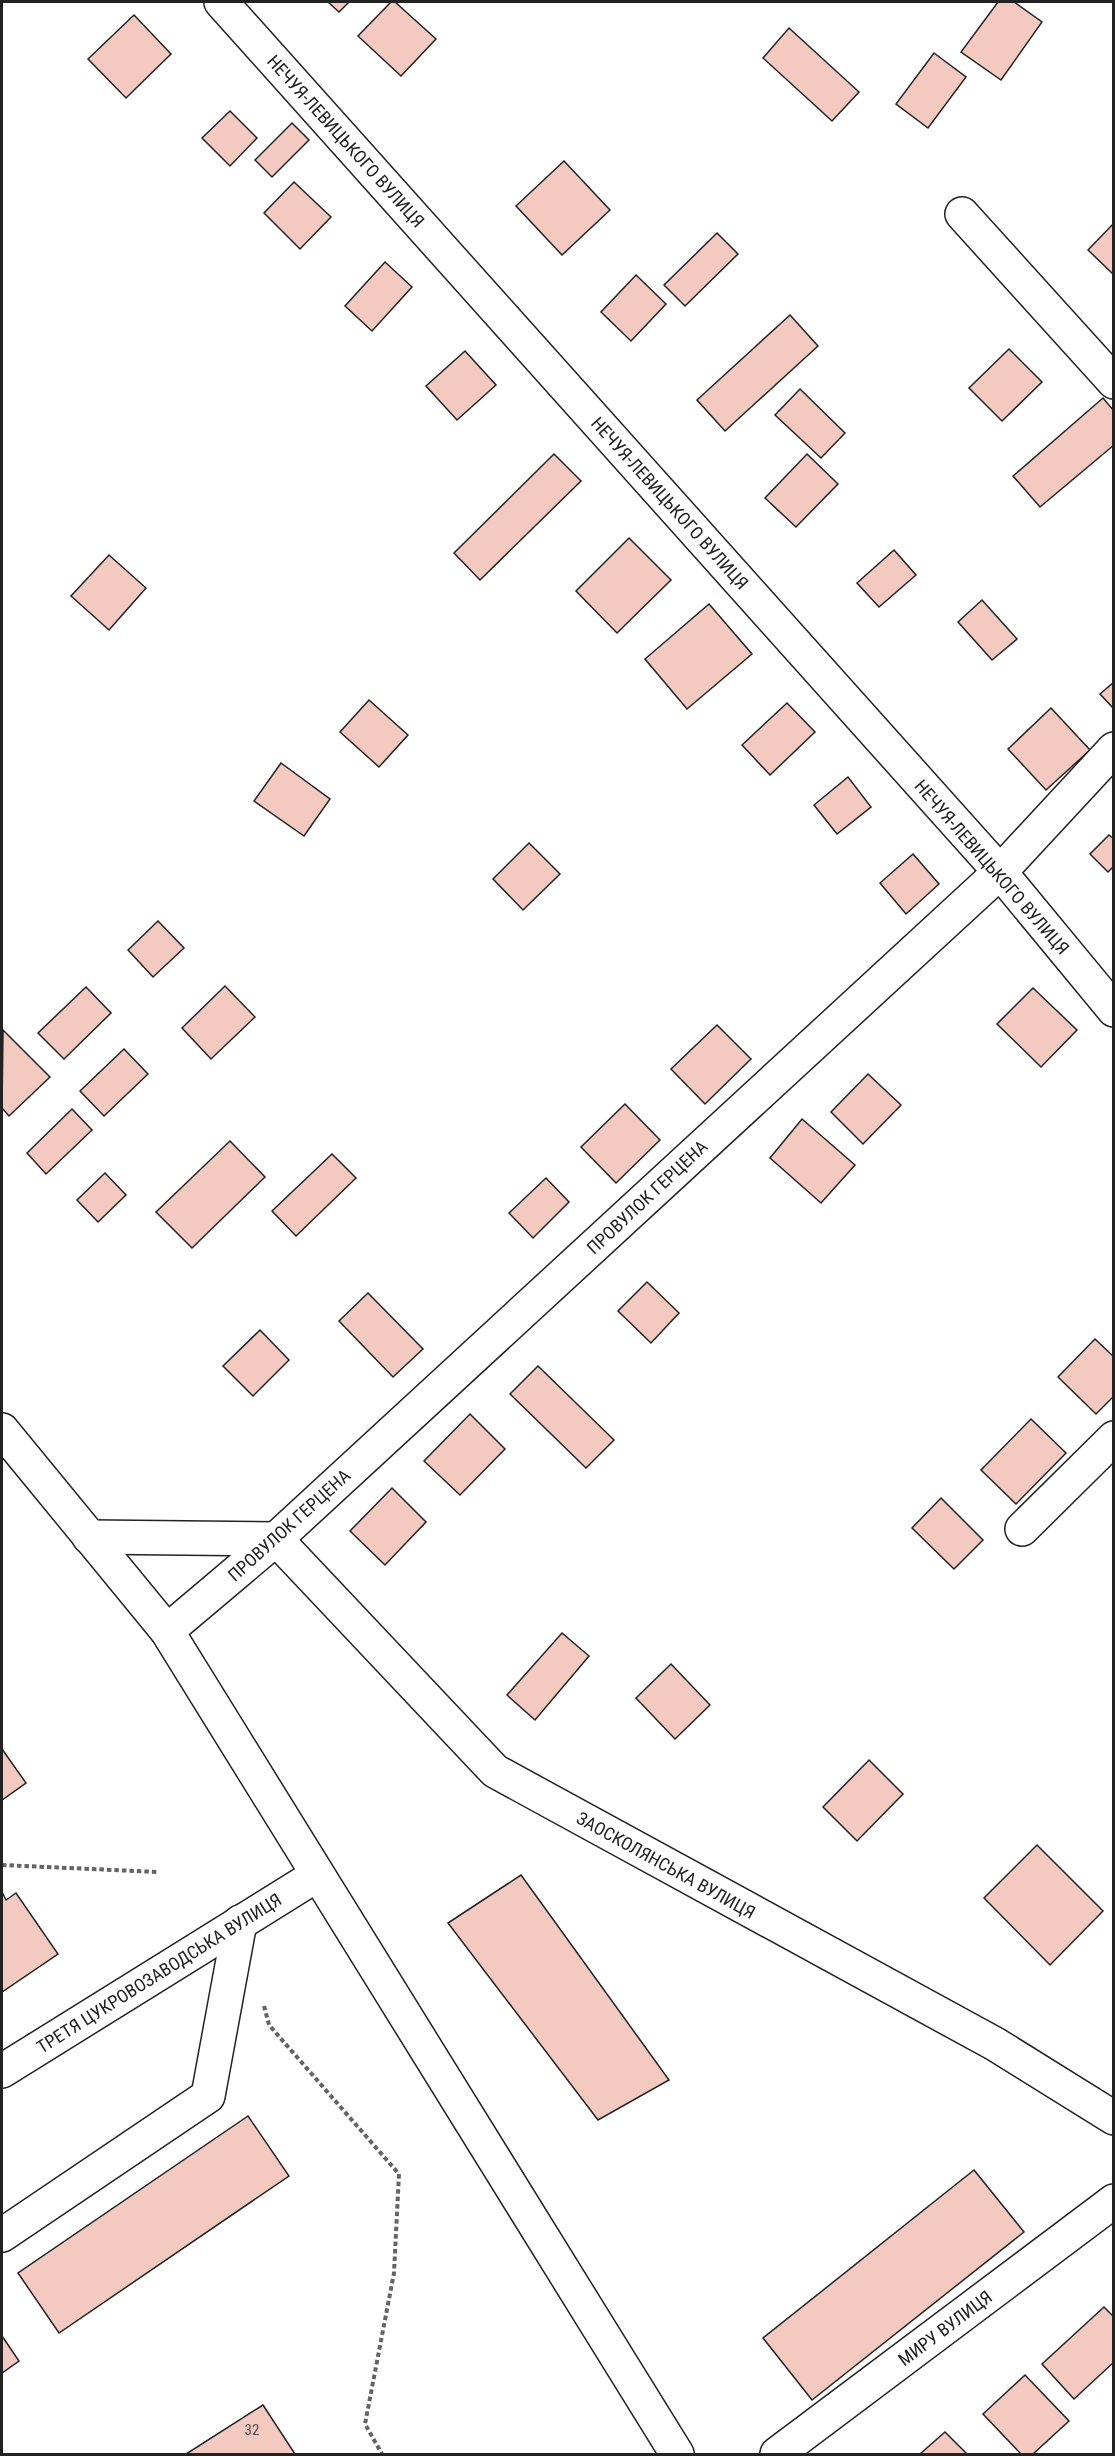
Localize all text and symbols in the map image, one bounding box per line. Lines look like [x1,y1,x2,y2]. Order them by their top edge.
street label: НЕЧУЯ-ЛЕВИЦЬКОГО ВУЛИЦЯ [263,51,429,231]
street label: НЕЧУЯ-ЛЕВИЦЬКОГО ВУЛИЦЯ [587,413,753,593]
street label: НЕЧУЯ-ЛЕВИЦЬКОГО ВУЛИЦЯ [910,775,1074,959]
street label: ПРОВУЛОК ГЕРЦЕНА [582,1135,712,1258]
street label: ПРОВУЛОК ГЕРЦЕНА [224,1464,355,1585]
street label: ЗАОСКОЛЯНСЬКА ВУЛИЦЯ [573,1807,759,1923]
street label: ТРЕТЯ ЦУКРОВОЗАВОДСЬКА ВУЛИЦЯ [33,1889,285,2057]
street label: МИРУ ВУЛИЦЯ [894,2286,996,2370]
house number: 32 [245,2421,259,2439]

